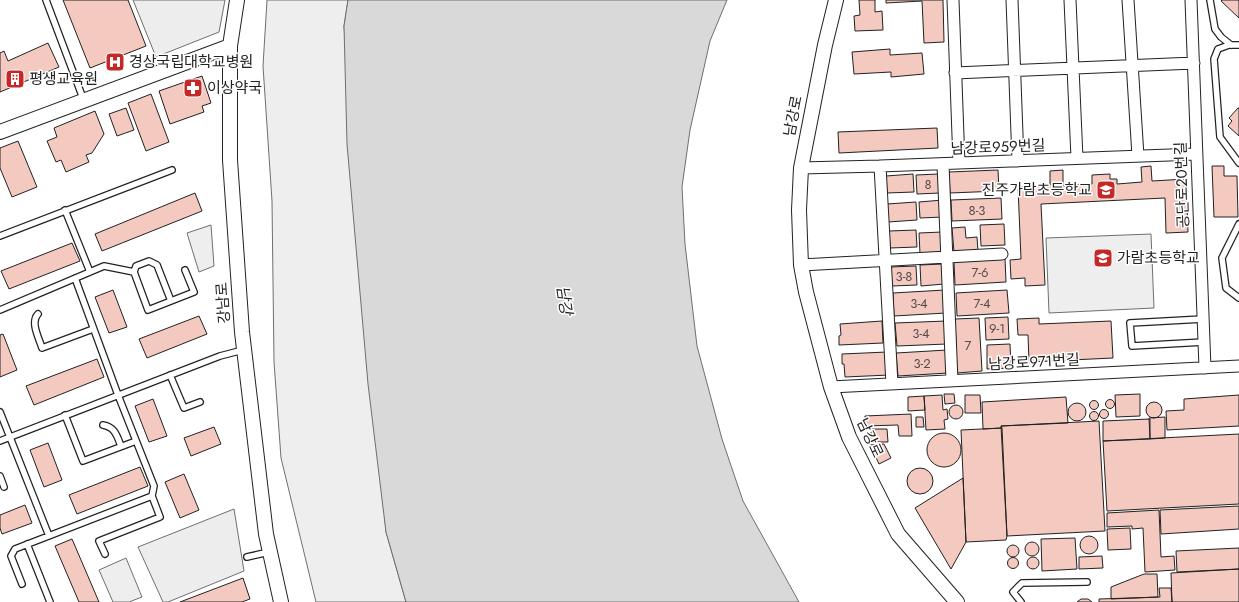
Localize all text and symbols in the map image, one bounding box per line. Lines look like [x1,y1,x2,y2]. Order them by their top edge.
hospital icon: 경상국립대학교병원 [104,51,126,73]
place label: 경상국립대학교병원 [129,51,253,73]
building icon: 평생교육원 [4,68,26,90]
place label: 평생교육원 [29,68,98,90]
pharmacy icon: 이상약국 [182,77,204,99]
place label: 이상약국 [207,77,262,99]
street label: 남강로 [778,94,808,138]
street label: 남강로959번길 [950,134,1046,160]
street label: 공단로20번길 [1169,141,1195,229]
house number: 8 [924,175,932,194]
place label: 진주가람초등학교 [982,179,1092,201]
school or university icon: 진주가람초등학교 [1095,179,1117,201]
house number: 8-3 [969,201,985,220]
school or university icon: 가람초등학교 [1092,247,1114,269]
place label: 가람초등학교 [1117,247,1200,269]
house number: 7-6 [971,263,989,282]
house number: 3-8 [896,267,912,286]
street label: 강남로 [211,282,235,324]
water label: 남강 [551,284,578,318]
house number: 3-4 [910,294,928,313]
house number: 7-4 [973,294,991,313]
house number: 9-1 [989,319,1005,338]
house number: 3-4 [912,324,930,343]
house number: 7 [965,336,972,355]
street label: 남강로971번길 [988,349,1080,375]
house number: 3-2 [913,354,931,373]
street label: 남강로 [851,415,889,461]

